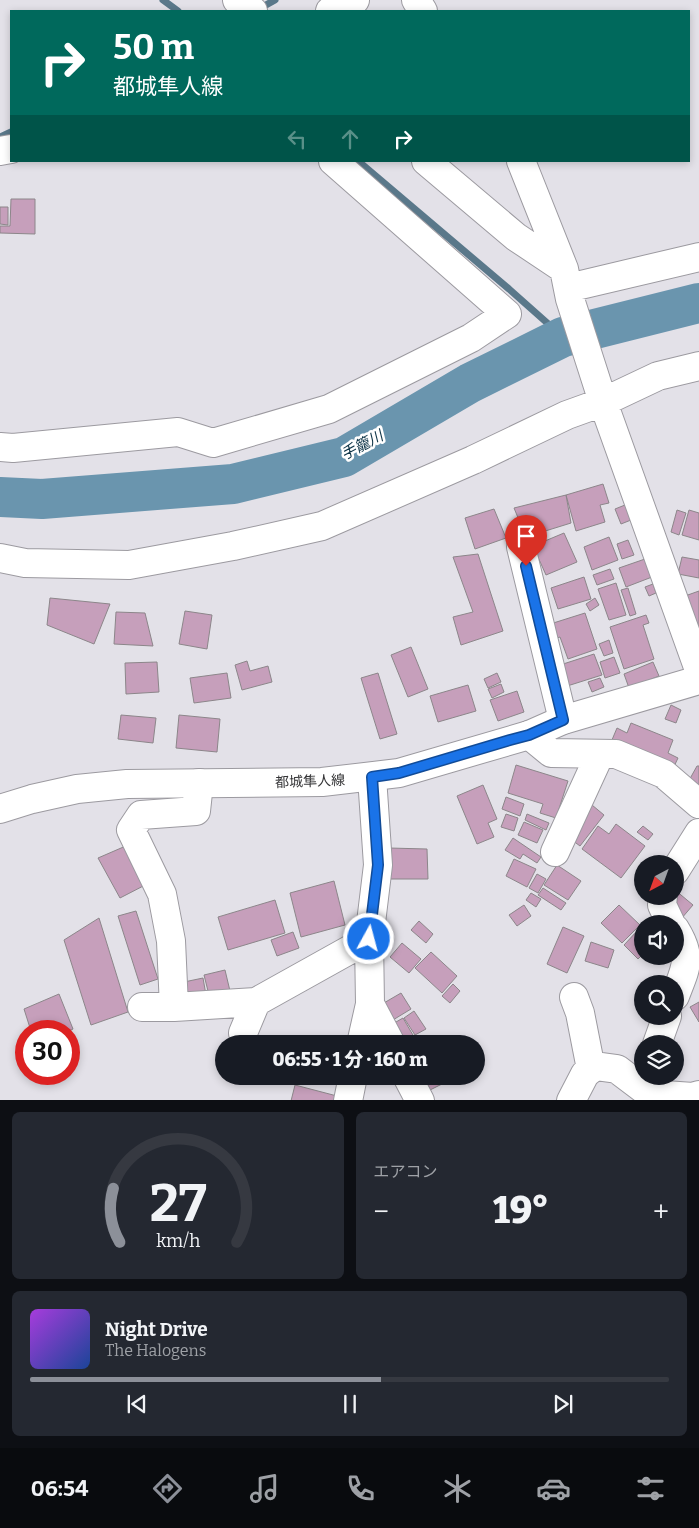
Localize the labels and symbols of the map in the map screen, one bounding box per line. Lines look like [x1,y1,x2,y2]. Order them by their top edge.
water label: 手籠川 [338,426,388,464]
pin [505,515,547,566]
street label: 都城隼人線 [275,772,345,791]
north arrow [634,855,684,905]
position arrow [342,912,394,964]
speed limit sign: 30 [15,1020,80,1085]

